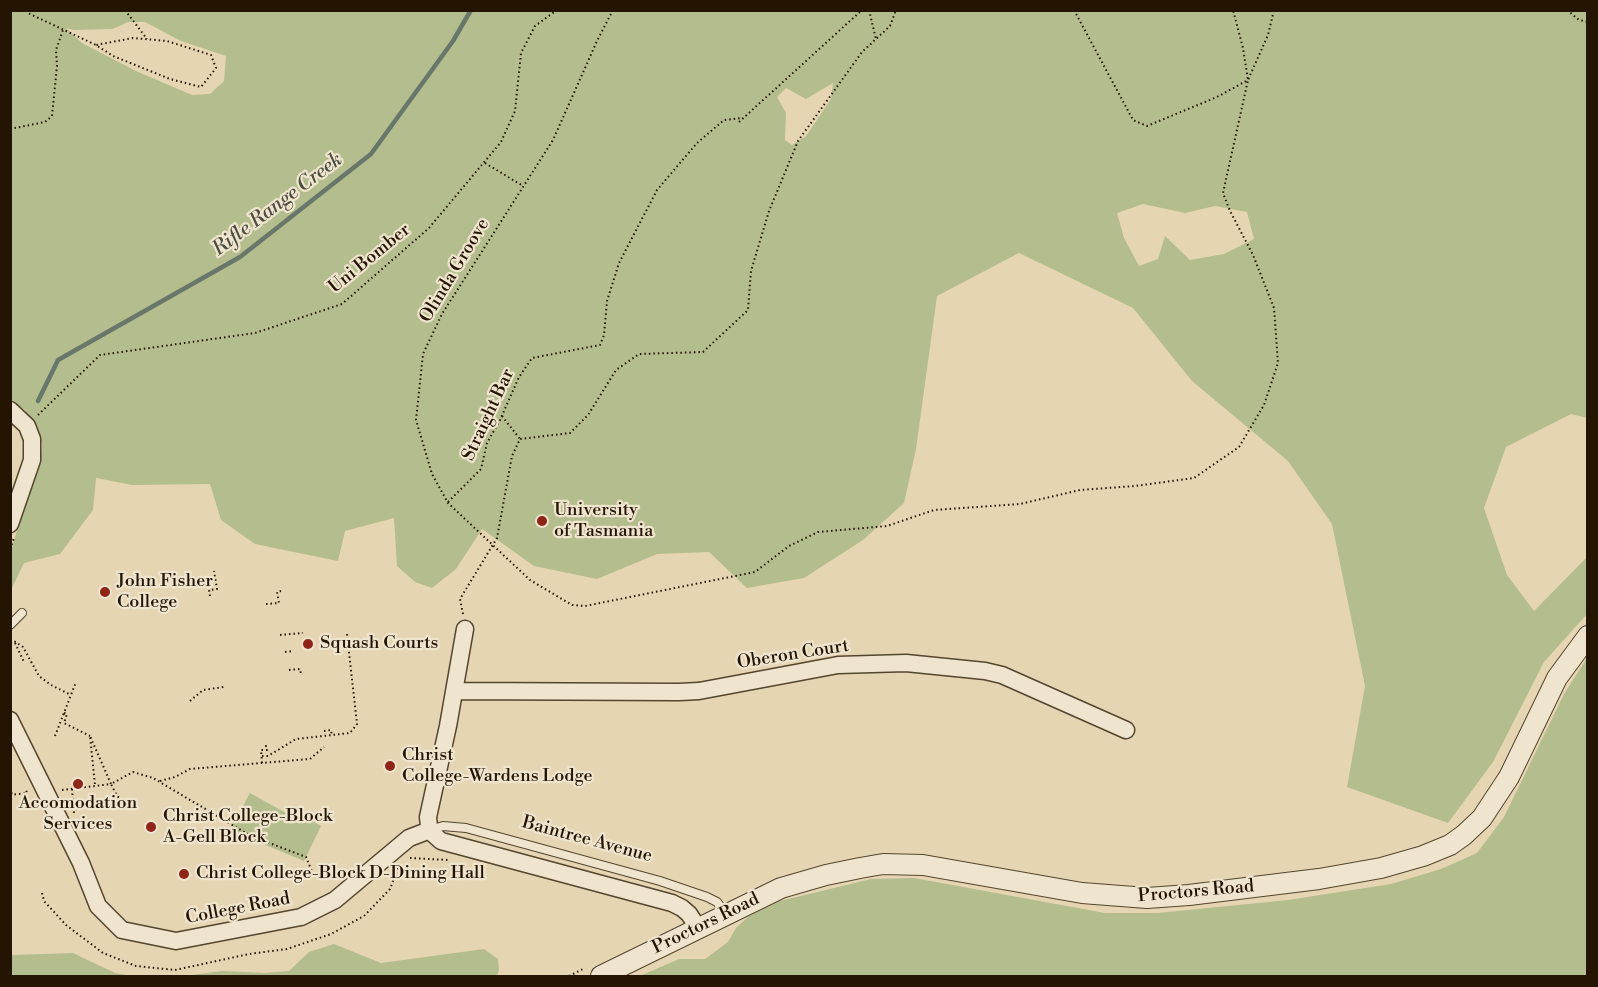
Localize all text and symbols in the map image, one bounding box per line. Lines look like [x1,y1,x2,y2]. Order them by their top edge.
water label: Rifle Range Creek [208,148,348,262]
street label: Olinda Groove [415,215,495,327]
street label: Uni Bomber [325,219,415,299]
street label: Straight Bar [458,366,520,464]
place label: University of Tasmania [554,500,653,542]
marker: University of Tasmania [535,514,549,528]
place label: John Fisher College [117,571,213,614]
marker: John Fisher College [98,585,112,599]
place label: Squash Courts [320,633,438,655]
street label: Oberon Court [736,635,850,675]
marker: Squash Courts [301,637,315,651]
place label: Christ College-Wardens Lodge [402,745,593,788]
marker: Christ College-Wardens Lodge [383,759,397,773]
marker: Accomodation Services [71,777,85,791]
place label: Accomodation Services [19,793,137,836]
place label: Christ College-Block A-Gell Block [163,806,332,848]
street label: Baintree Avenue [520,812,654,868]
marker: Christ College-Block A-Gell Block [144,820,158,834]
place label: Christ College-Block D-Dining Hall [196,863,485,885]
marker: Christ College-Block D-Dining Hall [177,867,191,881]
street label: Proctors Road [1137,876,1255,908]
street label: College Road [184,888,292,930]
street label: Proctors Road [649,889,763,959]

